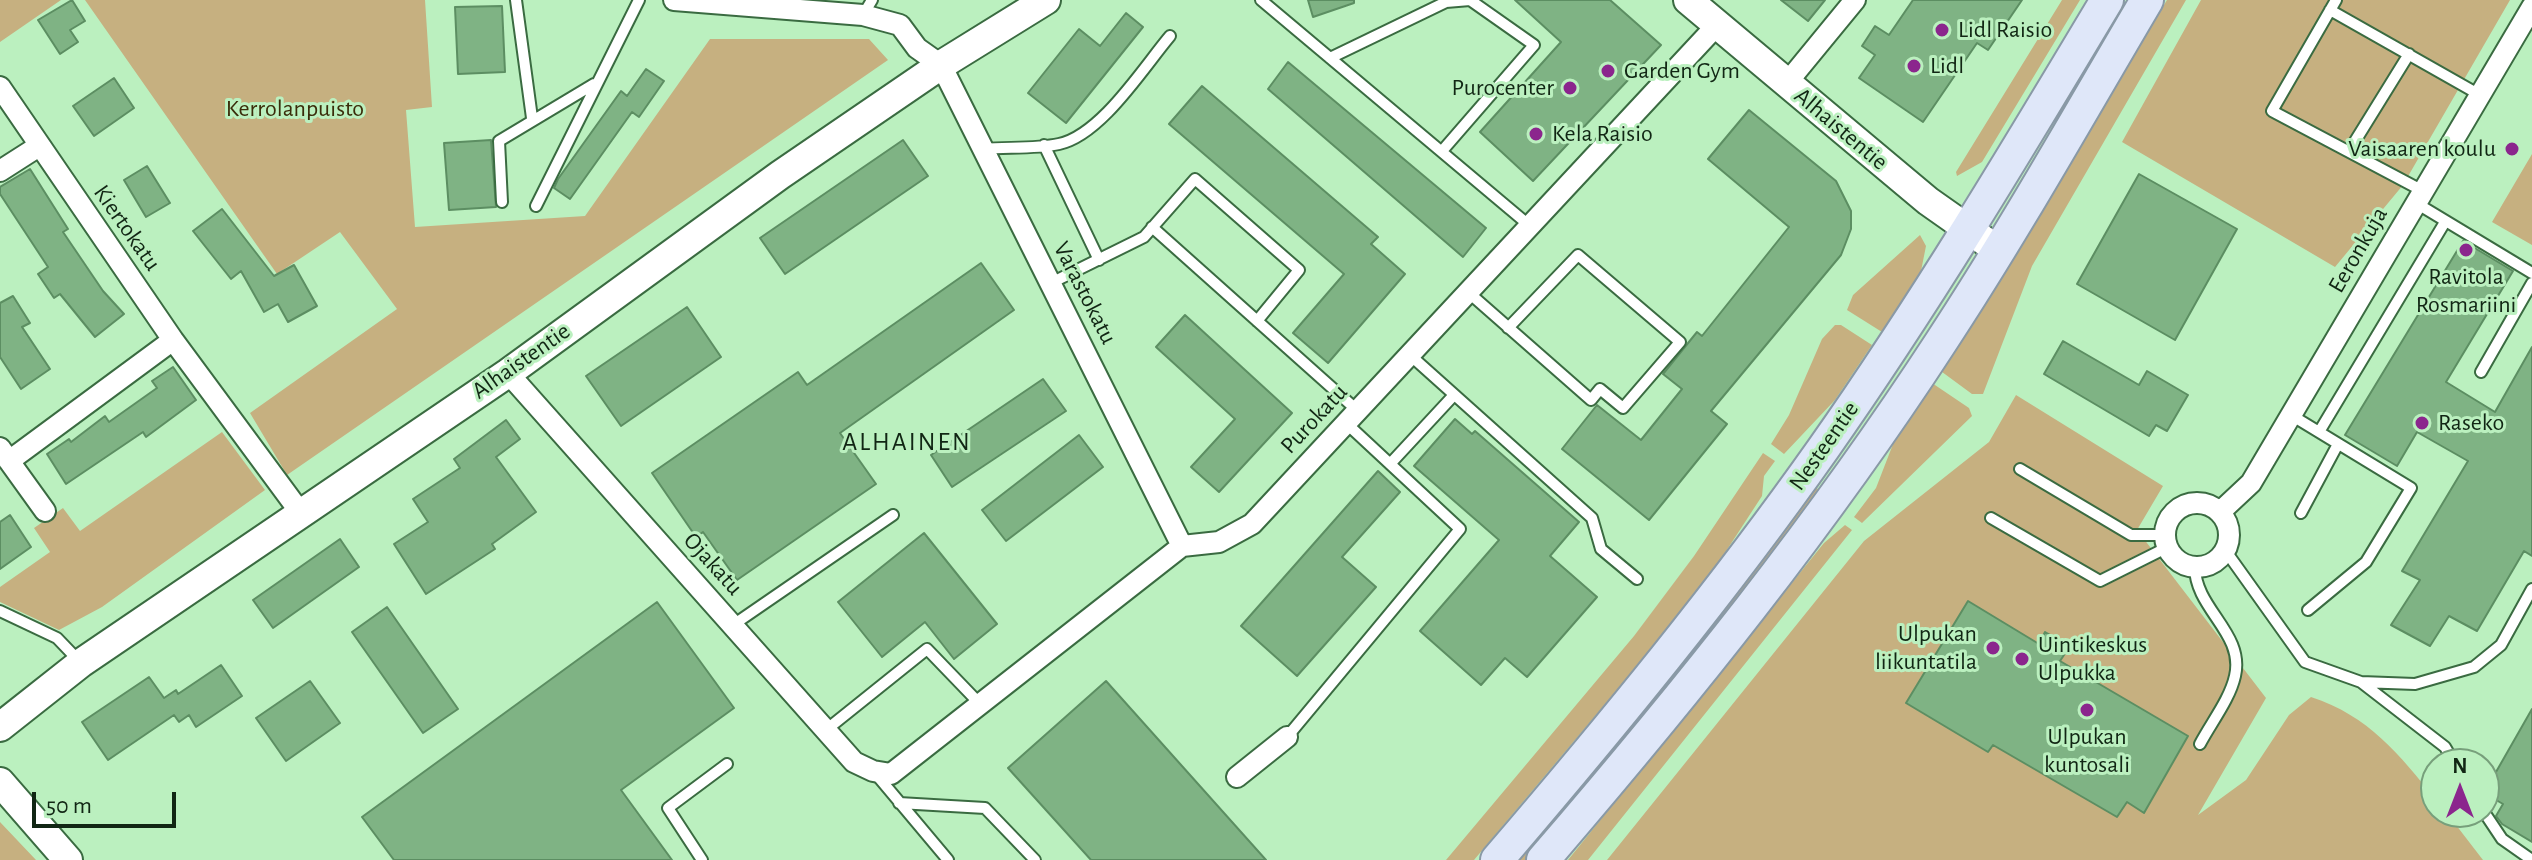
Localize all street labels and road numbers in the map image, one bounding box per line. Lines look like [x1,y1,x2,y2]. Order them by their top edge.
street label: Alhaistentie [1788,82,1894,176]
street label: Kiertokatu [87,179,167,277]
street label: Eeronkuja [2322,202,2394,298]
street label: Varastokatu [1047,237,1123,349]
street label: Alhaistentie [466,317,576,405]
street label: Purokatu [1274,378,1354,460]
street label: Nesteentie [1783,396,1865,496]
street label: Ojakatu [677,527,749,601]

